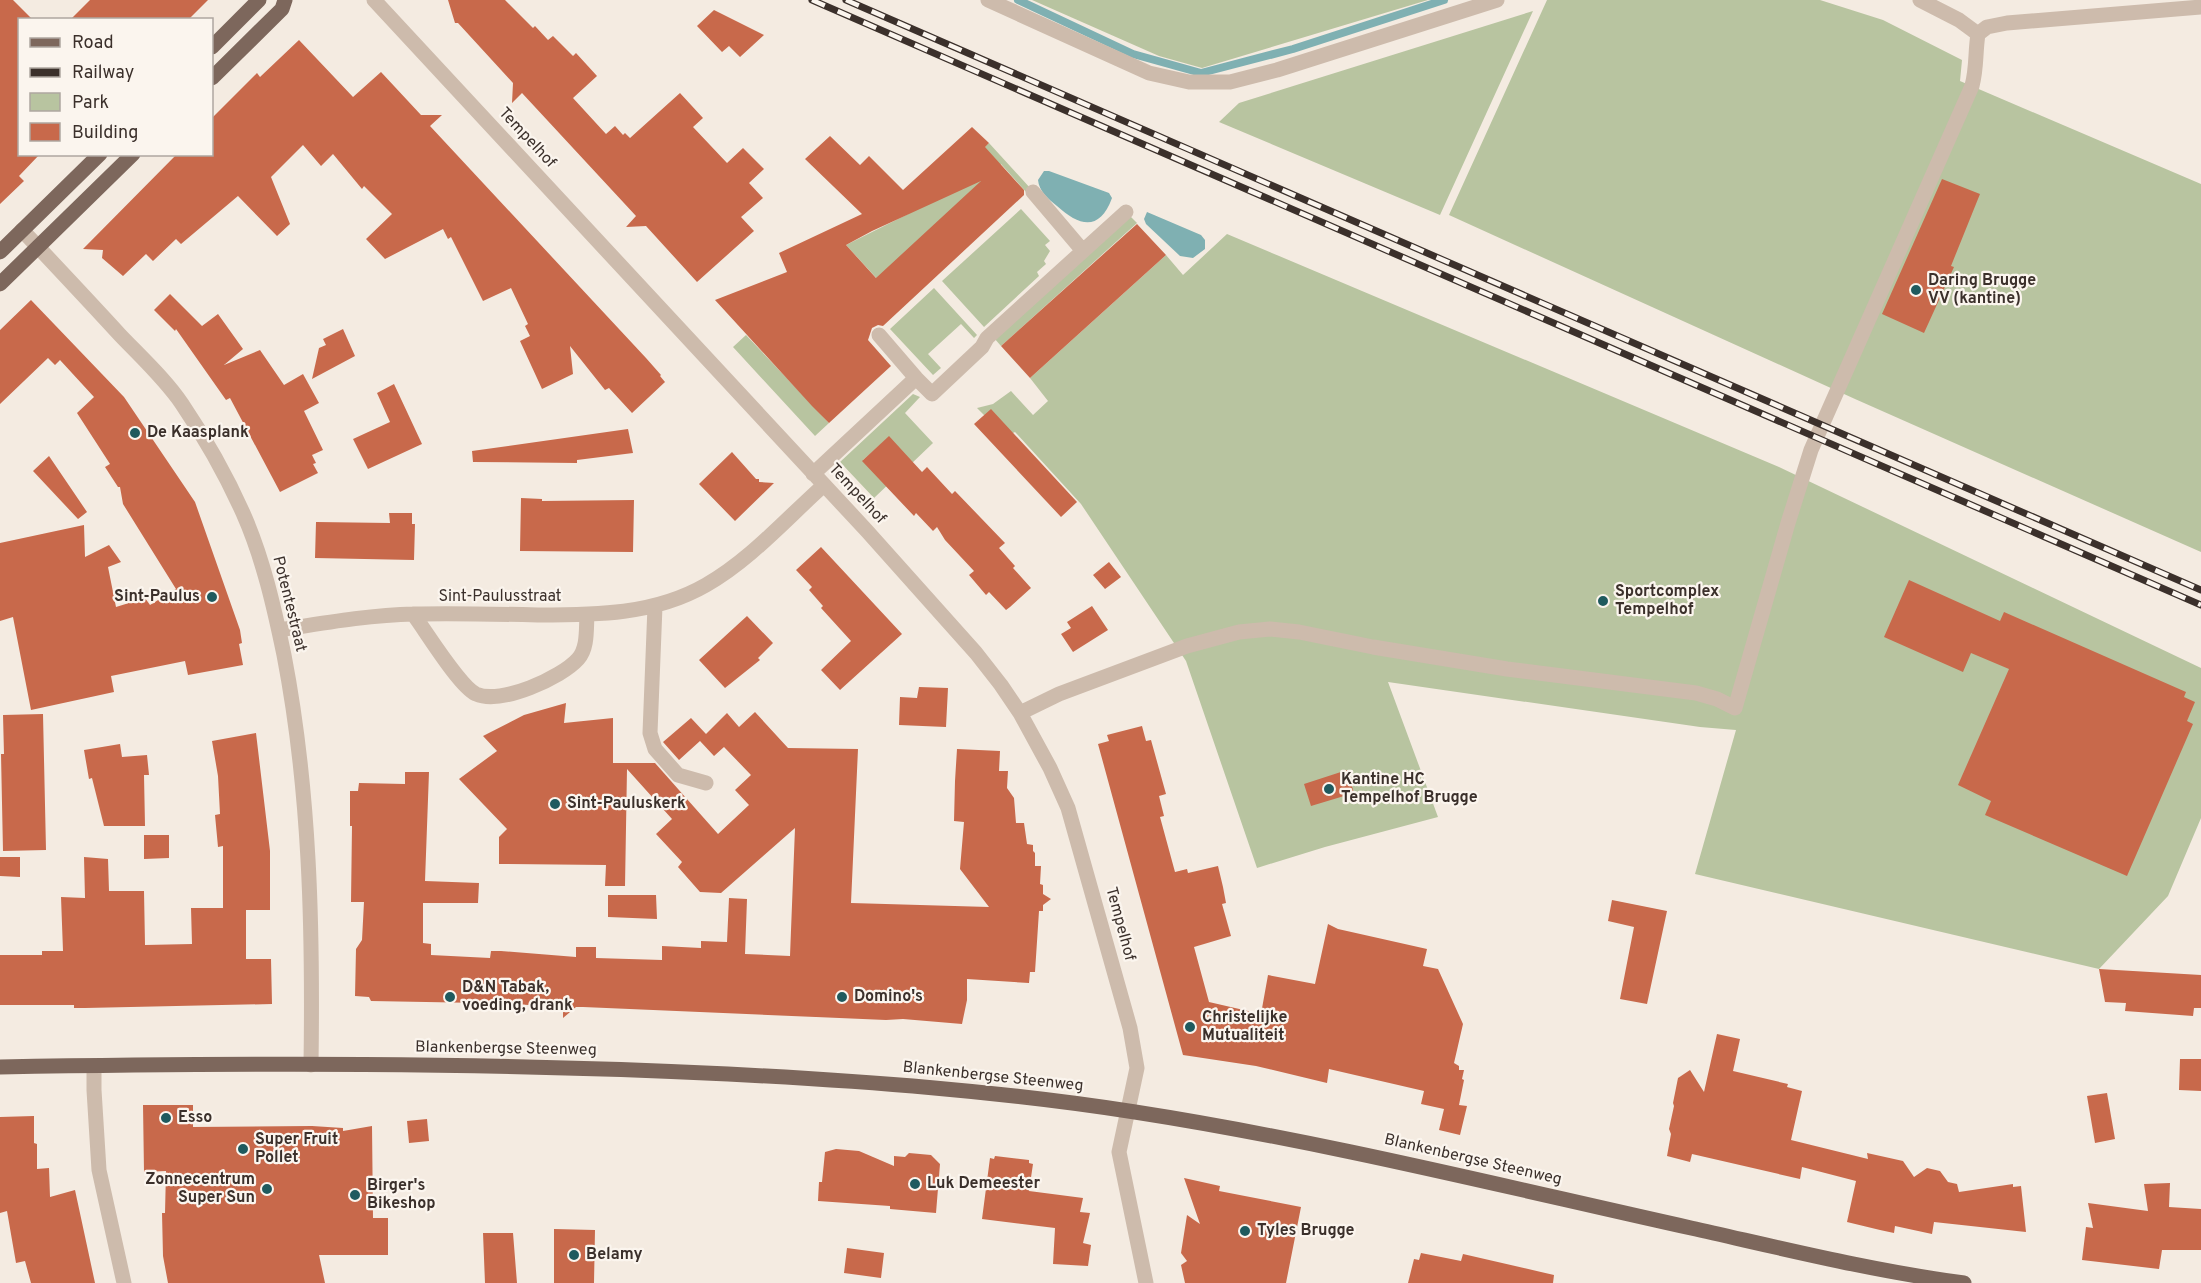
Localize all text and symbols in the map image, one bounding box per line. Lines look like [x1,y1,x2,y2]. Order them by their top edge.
legend [18,18,213,156]
text: Road [72,32,114,55]
text: Railway [72,62,134,85]
text: Park [72,92,109,115]
street label: Tempelhof [494,103,561,173]
text: Building [72,122,138,145]
place label: Daring Brugge VV (kantine) [1928,271,2036,309]
marker: Daring Brugge VV (kantine) [1909,283,1923,297]
place label: De Kaasplank [147,423,249,443]
marker: De Kaasplank [128,426,142,440]
street label: Tempelhof [824,459,891,529]
street label: Potentestraat [267,554,311,654]
place label: Sportcomplex Tempelhof [1615,582,1719,620]
place label: Sint-Paulus [114,587,200,607]
street label: Sint-Paulusstraat [438,587,562,607]
marker: Sint-Paulus [205,590,219,604]
marker: Sportcomplex Tempelhof [1596,594,1610,608]
place label: Kantine HC Tempelhof Brugge [1341,770,1478,808]
marker: Kantine HC Tempelhof Brugge [1322,782,1336,796]
place label: Sint-Pauluskerk [567,794,686,814]
marker: Sint-Pauluskerk [548,797,562,811]
street label: Tempelhof [1101,885,1140,964]
place label: D&N Tabak, voeding, drank [462,978,573,1016]
place label: Domino's [854,987,923,1007]
marker: D&N Tabak, voeding, drank [443,990,457,1004]
marker: Domino's [835,990,849,1004]
place label: Christelijke Mutualiteit [1202,1008,1287,1046]
marker: Christelijke Mutualiteit [1183,1020,1197,1034]
street label: Blankenbergse Steenweg [415,1037,597,1061]
street label: Blankenbergse Steenweg [902,1058,1084,1096]
place label: Esso [178,1108,212,1128]
marker: Esso [159,1111,173,1125]
place label: Super Fruit Pollet [255,1130,338,1168]
street label: Blankenbergse Steenweg [1382,1130,1564,1190]
marker: Super Fruit Pollet [236,1142,250,1156]
place label: Zonnecentrum Super Sun [145,1170,255,1208]
place label: Luk Demeester [927,1174,1040,1194]
place label: Birger's Bikeshop [367,1176,435,1214]
marker: Luk Demeester [908,1177,922,1191]
marker: Zonnecentrum Super Sun [260,1182,274,1196]
marker: Birger's Bikeshop [348,1188,362,1202]
place label: Tyles Brugge [1257,1221,1355,1241]
marker: Tyles Brugge [1238,1224,1252,1238]
place label: Belamy [586,1245,643,1265]
marker: Belamy [567,1248,581,1262]

